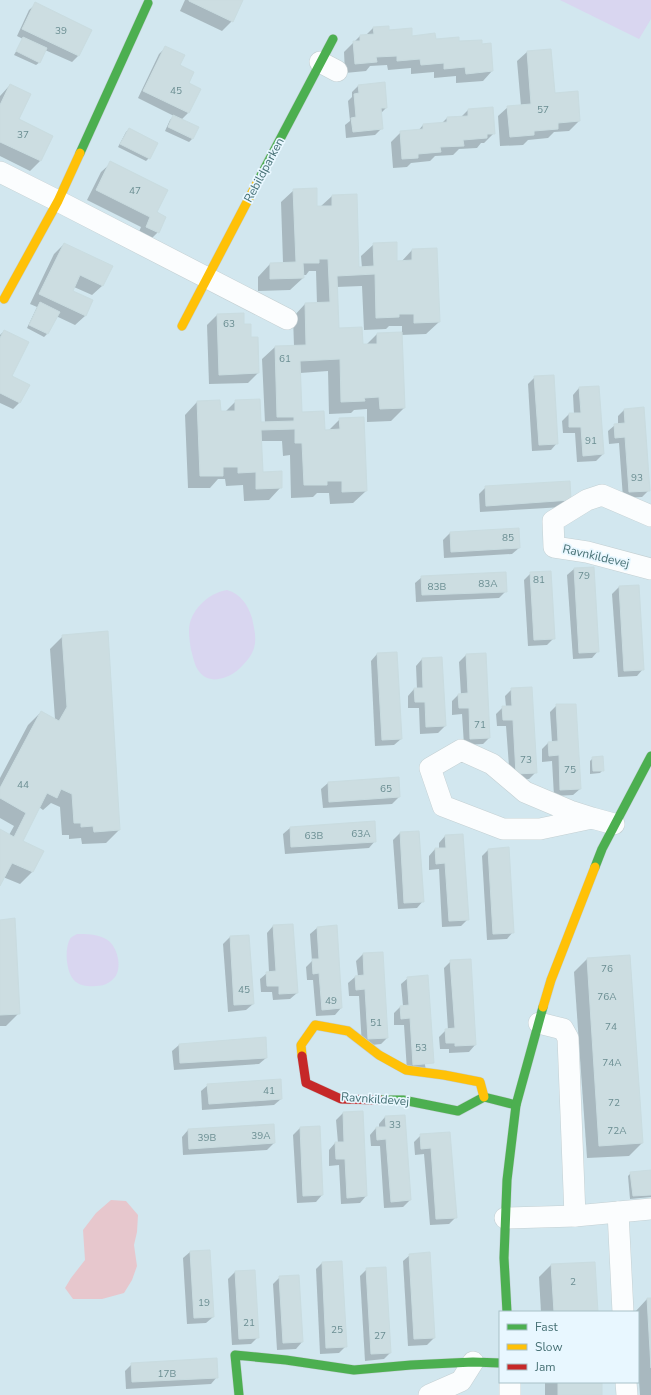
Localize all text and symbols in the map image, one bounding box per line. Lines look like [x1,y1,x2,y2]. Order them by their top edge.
house number: 39 [55,24,67,38]
house number: 45 [170,84,182,98]
house number: 57 [537,103,549,117]
house number: 37 [17,128,29,142]
street label: Rebildparken [240,135,288,205]
house number: 47 [129,184,141,198]
house number: 63 [223,317,235,331]
house number: 61 [279,352,291,366]
house number: 91 [585,434,597,448]
house number: 93 [631,471,643,485]
house number: 85 [502,531,514,545]
street label: Ravnkildevej [561,541,631,572]
house number: 79 [578,569,590,583]
house number: 81 [533,573,545,587]
house number: 83A [478,577,498,591]
house number: 83B [428,580,447,594]
house number: 71 [474,718,486,732]
house number: 73 [520,753,532,767]
house number: 75 [564,763,576,777]
house number: 44 [17,778,29,792]
house number: 65 [380,782,392,796]
house number: 63A [351,827,371,841]
house number: 63B [305,829,324,843]
house number: 76 [601,962,613,976]
house number: 45 [238,983,250,997]
house number: 76A [597,990,617,1004]
house number: 49 [325,994,337,1008]
house number: 51 [370,1016,382,1030]
house number: 74 [605,1020,617,1034]
house number: 53 [415,1041,427,1055]
house number: 74A [602,1056,622,1070]
house number: 41 [263,1084,275,1098]
street label: Ravnkildevej [340,1089,410,1109]
house number: 72 [608,1096,620,1110]
house number: 33 [389,1118,401,1132]
house number: 72A [607,1124,627,1138]
house number: 39A [251,1129,271,1143]
house number: 39B [198,1131,217,1145]
house number: 2 [570,1275,576,1289]
house number: 19 [198,1296,210,1310]
legend [499,1311,639,1383]
house number: 21 [243,1316,255,1330]
text: Fast [535,1319,558,1335]
house number: 25 [331,1323,343,1337]
house number: 27 [374,1329,386,1343]
text: Slow [535,1339,563,1355]
text: Jam [534,1359,556,1375]
house number: 17B [158,1367,177,1381]

